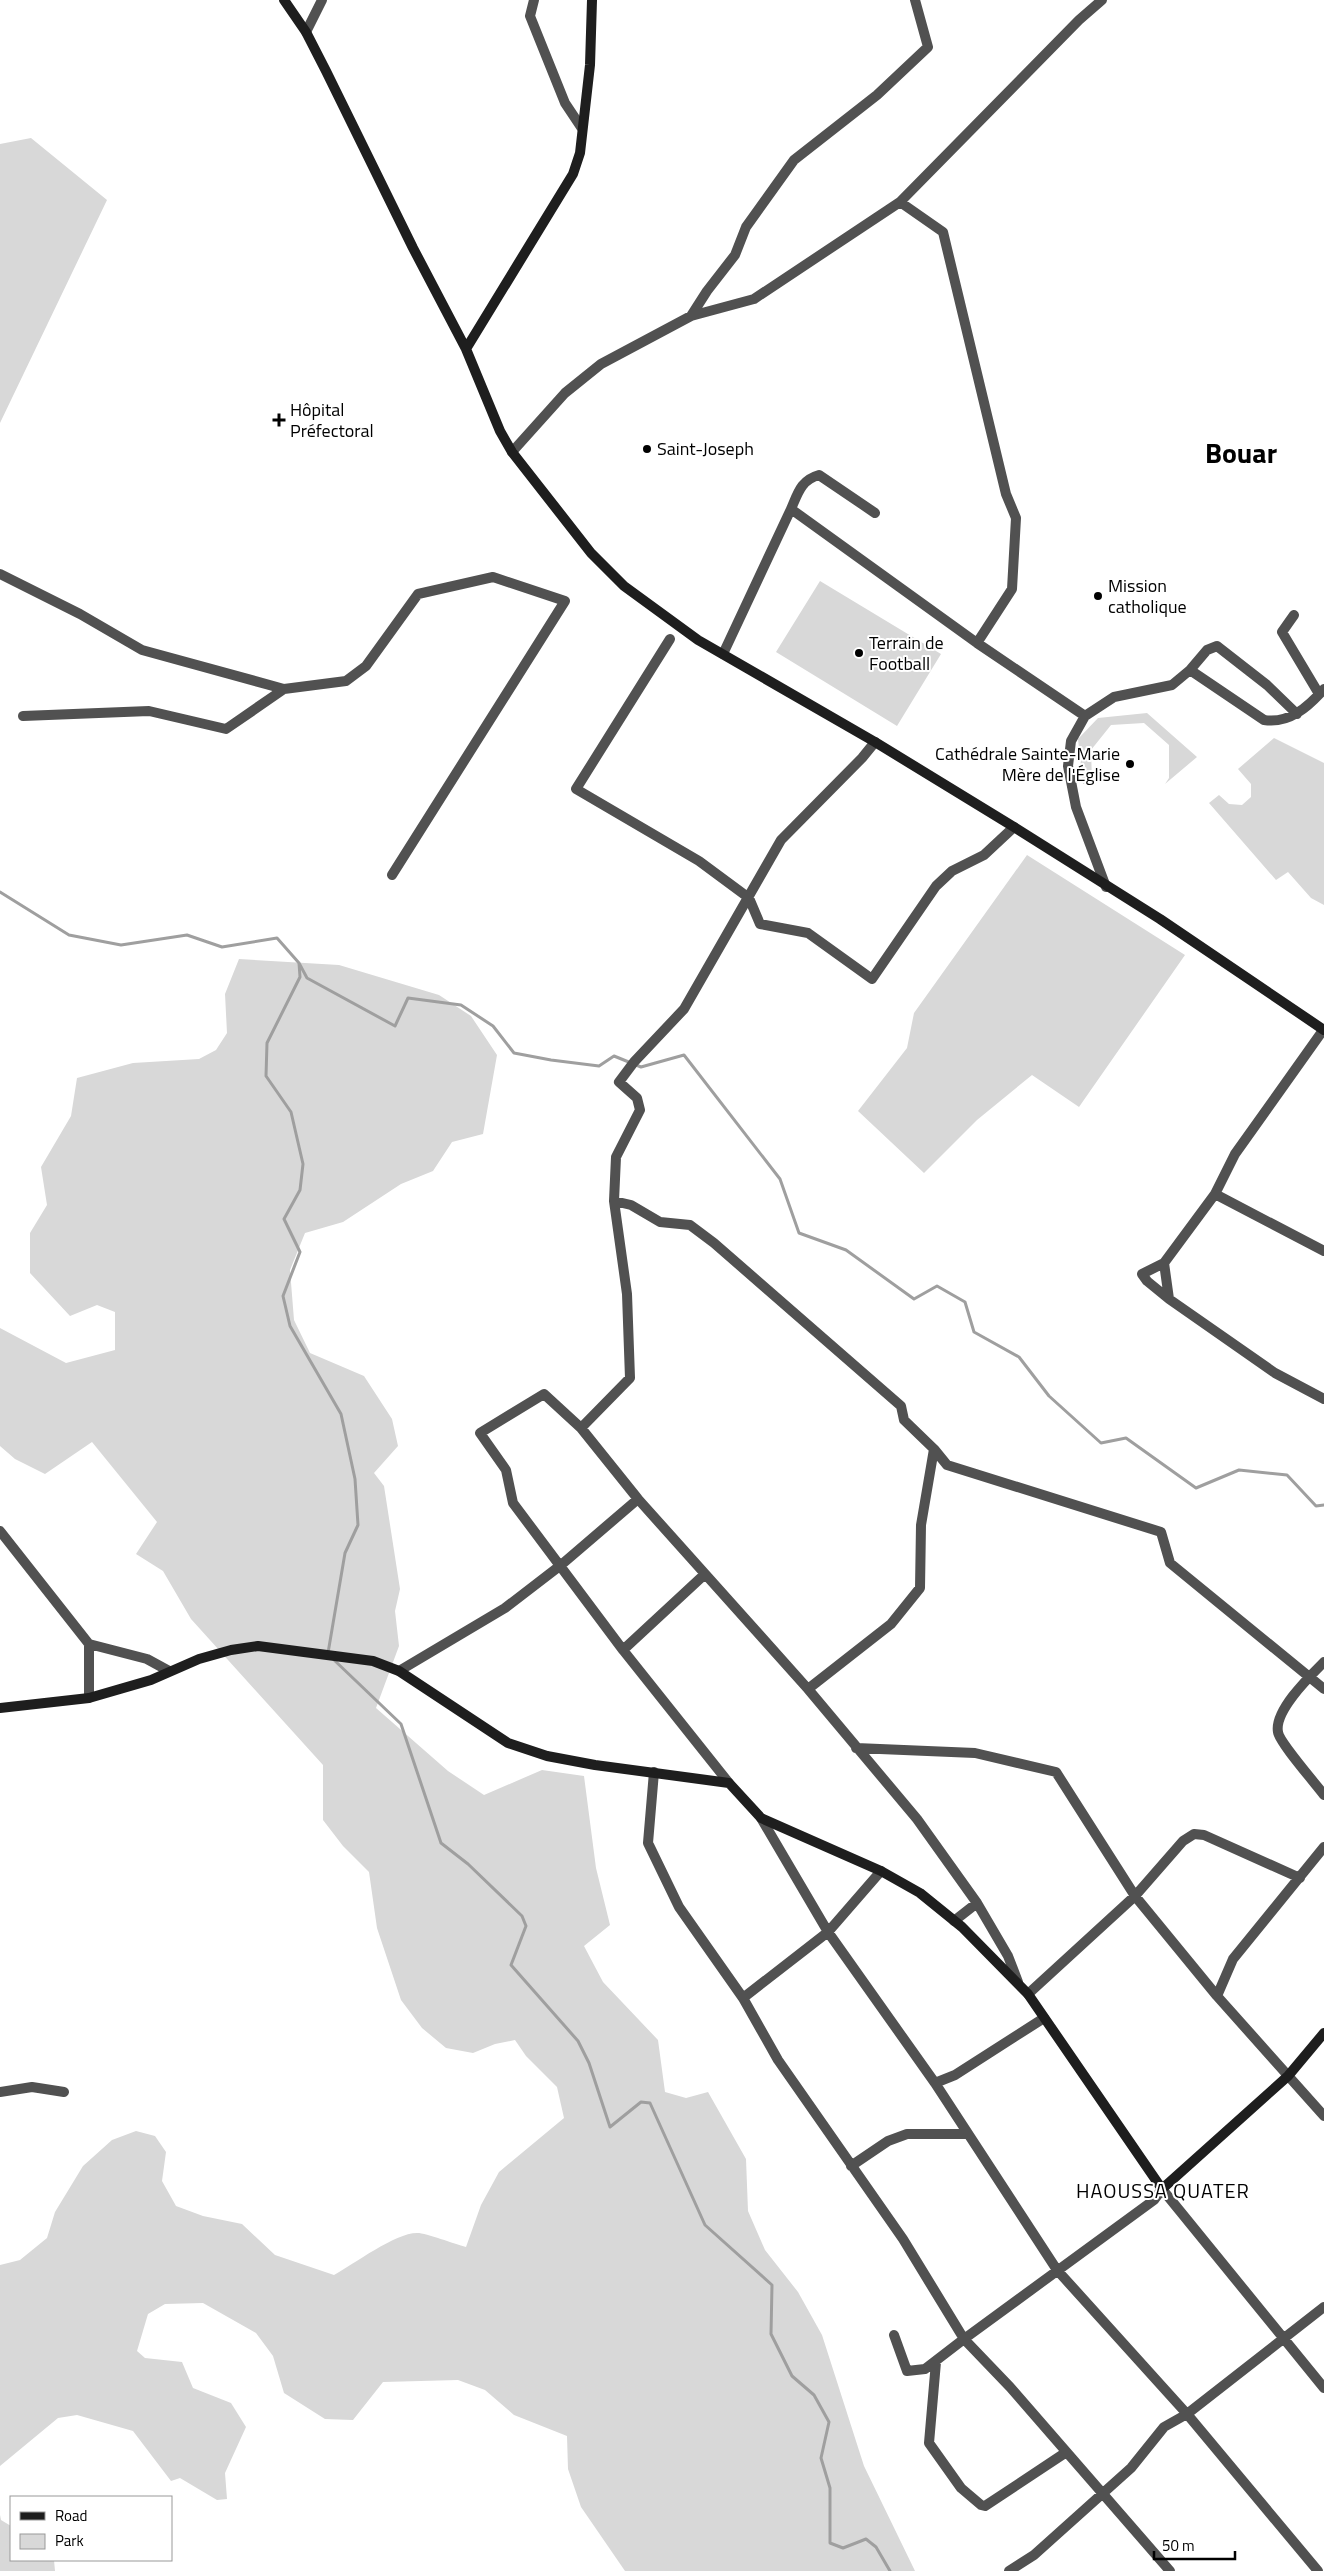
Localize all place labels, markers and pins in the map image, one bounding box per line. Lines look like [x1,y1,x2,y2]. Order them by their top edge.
place label: Hôpital Préfectoral [290,396,374,444]
marker: Hôpital Préfectoral [272,413,286,427]
place label: Saint-Joseph [657,435,754,462]
marker: Saint-Joseph [641,443,653,455]
place label: Mission catholique [1108,572,1187,620]
marker: Mission catholique [1092,590,1104,602]
place label: Terrain de Football [869,629,944,677]
marker: Terrain de Football [853,647,865,659]
place label: Cathédrale Sainte-Marie Mère de l'Église [935,740,1120,788]
marker: Cathédrale Sainte-Marie Mère de l'Église [1124,758,1136,770]

